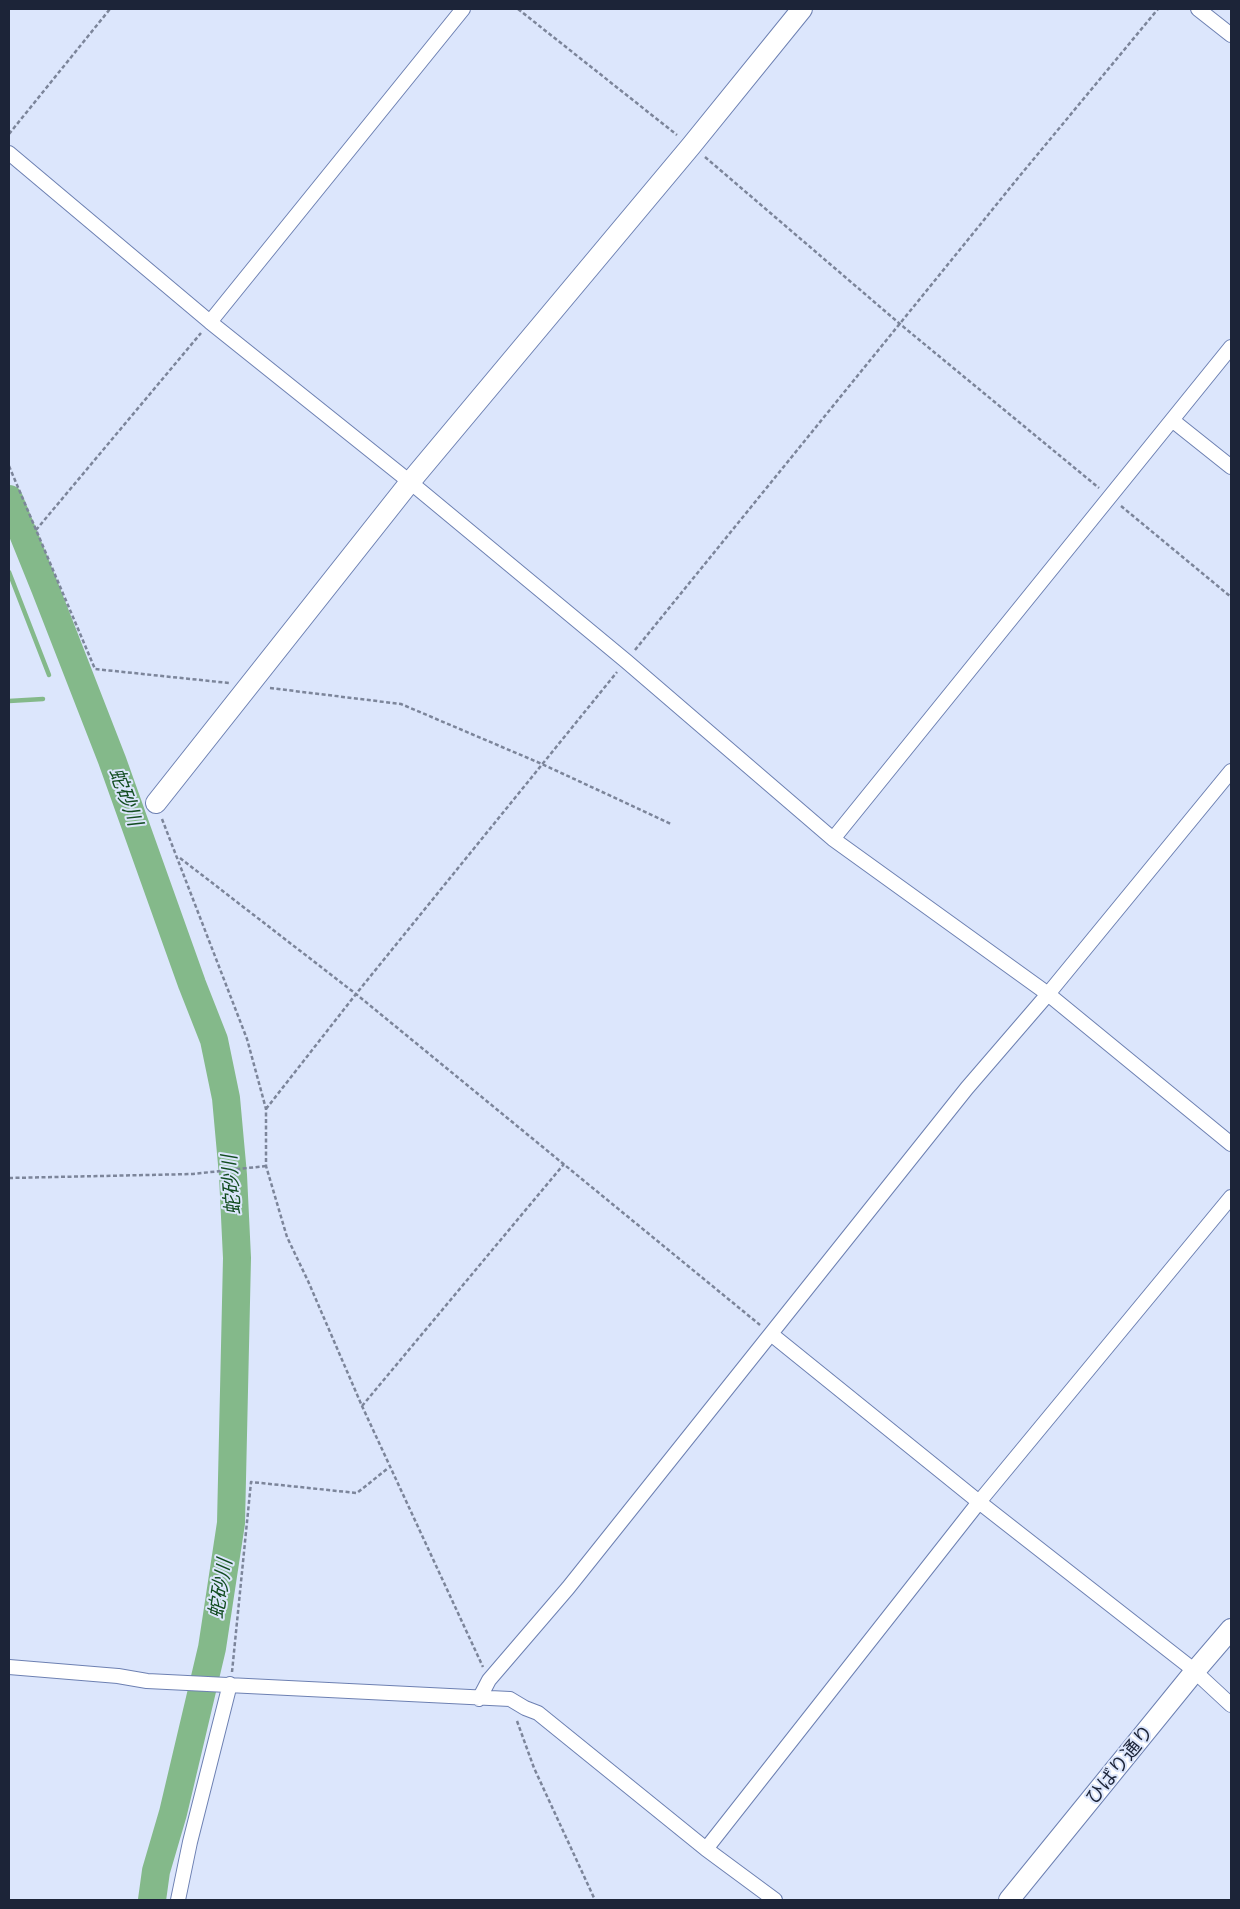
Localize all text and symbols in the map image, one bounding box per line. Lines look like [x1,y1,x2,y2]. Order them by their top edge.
water label: 蛇砂川 [103,765,147,829]
water label: 蛇砂川 [218,1154,246,1216]
water label: 蛇砂川 [204,1557,238,1621]
street label: ひばり通り [1081,1721,1159,1809]

